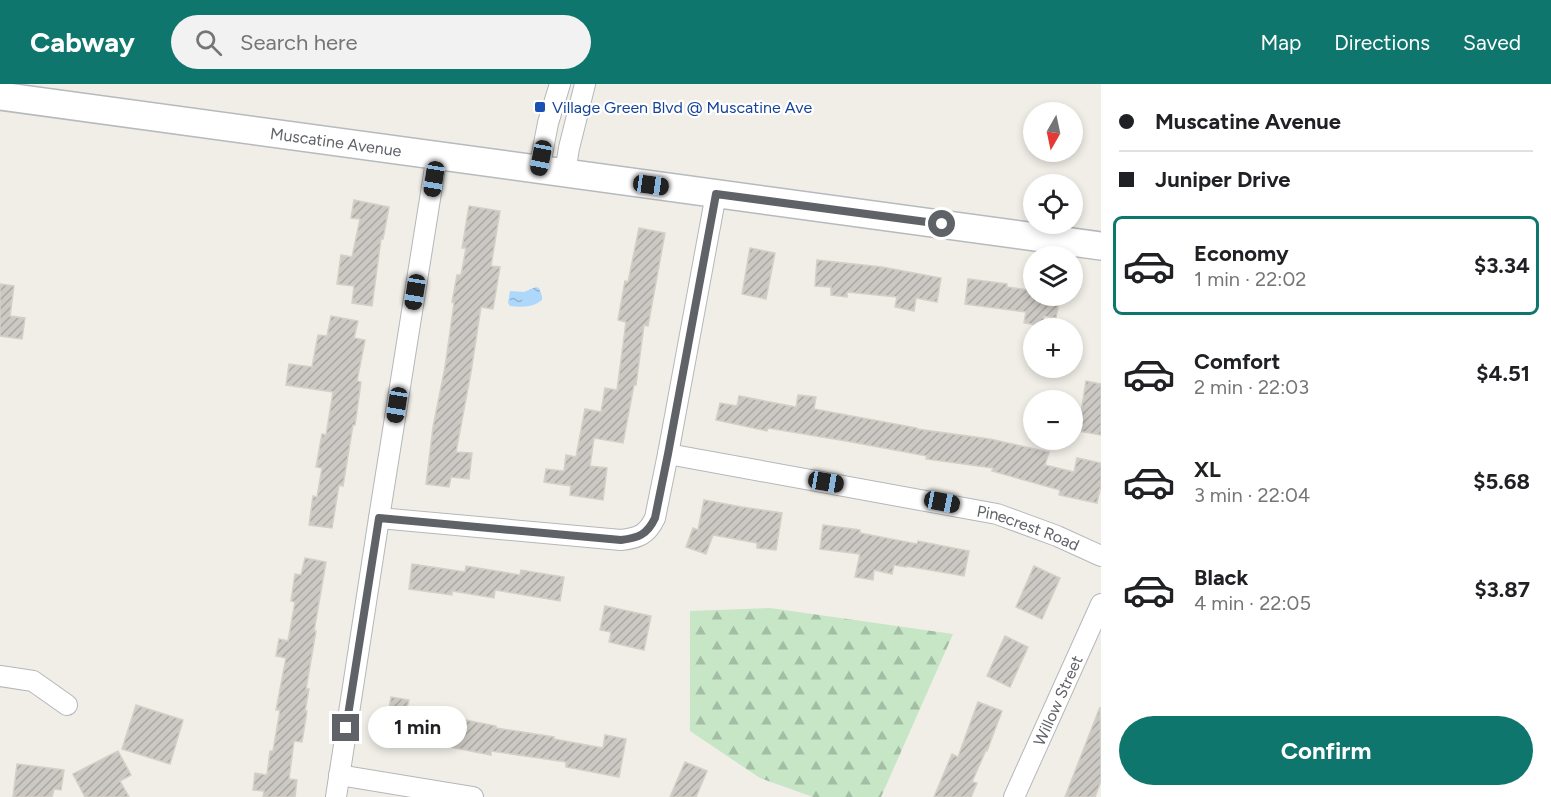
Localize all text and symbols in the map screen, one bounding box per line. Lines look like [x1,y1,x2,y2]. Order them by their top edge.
search box [171,15,591,69]
text: Cabway [30,25,135,59]
icon: search [192,26,225,59]
text: Search here [240,29,357,56]
text: Map [1260,30,1301,55]
text: Directions [1334,30,1430,55]
text: Saved [1463,30,1521,55]
place label: Village Green Blvd @ Muscatine Ave [552,98,812,117]
marker: Village Green Blvd @ Muscatine Ave [533,100,547,114]
north arrow [1023,102,1083,162]
map controls [1023,102,1083,450]
text: Muscatine Avenue [1155,108,1341,135]
street label: Muscatine Avenue [269,124,403,161]
car [529,139,553,177]
car [422,160,446,198]
text: Juniper Drive [1155,166,1290,193]
car [632,174,670,196]
button: locate [1023,174,1083,234]
route start [928,210,955,237]
icon: car [1122,239,1176,293]
text: Economy [1194,240,1289,267]
button: layers [1023,246,1083,306]
text: $3.34 [1474,252,1530,279]
text: 1 min · 22:02 [1194,267,1306,291]
car [403,273,427,311]
button: + [1023,318,1083,378]
icon: car [1122,347,1176,401]
text: Comfort [1194,348,1280,375]
text: $4.51 [1476,360,1530,387]
text: 2 min · 22:03 [1194,375,1309,399]
car [385,386,409,424]
button: − [1023,390,1083,450]
icon: car [1122,455,1176,509]
text: XL [1194,456,1221,483]
text: $5.68 [1473,468,1530,495]
car [807,470,845,494]
text: 3 min · 22:04 [1194,483,1310,507]
car [923,490,961,514]
street label: Pinecrest Road [975,501,1082,555]
icon: car [1122,563,1176,617]
text: Black [1194,564,1248,591]
text: $3.87 [1474,576,1530,603]
text: 4 min · 22:05 [1194,591,1311,615]
street label: Willow Street [1030,653,1087,749]
callout: 1 min [367,707,466,749]
route end [332,714,359,741]
text: 1 min [394,715,441,739]
button: Confirm [1119,716,1533,785]

